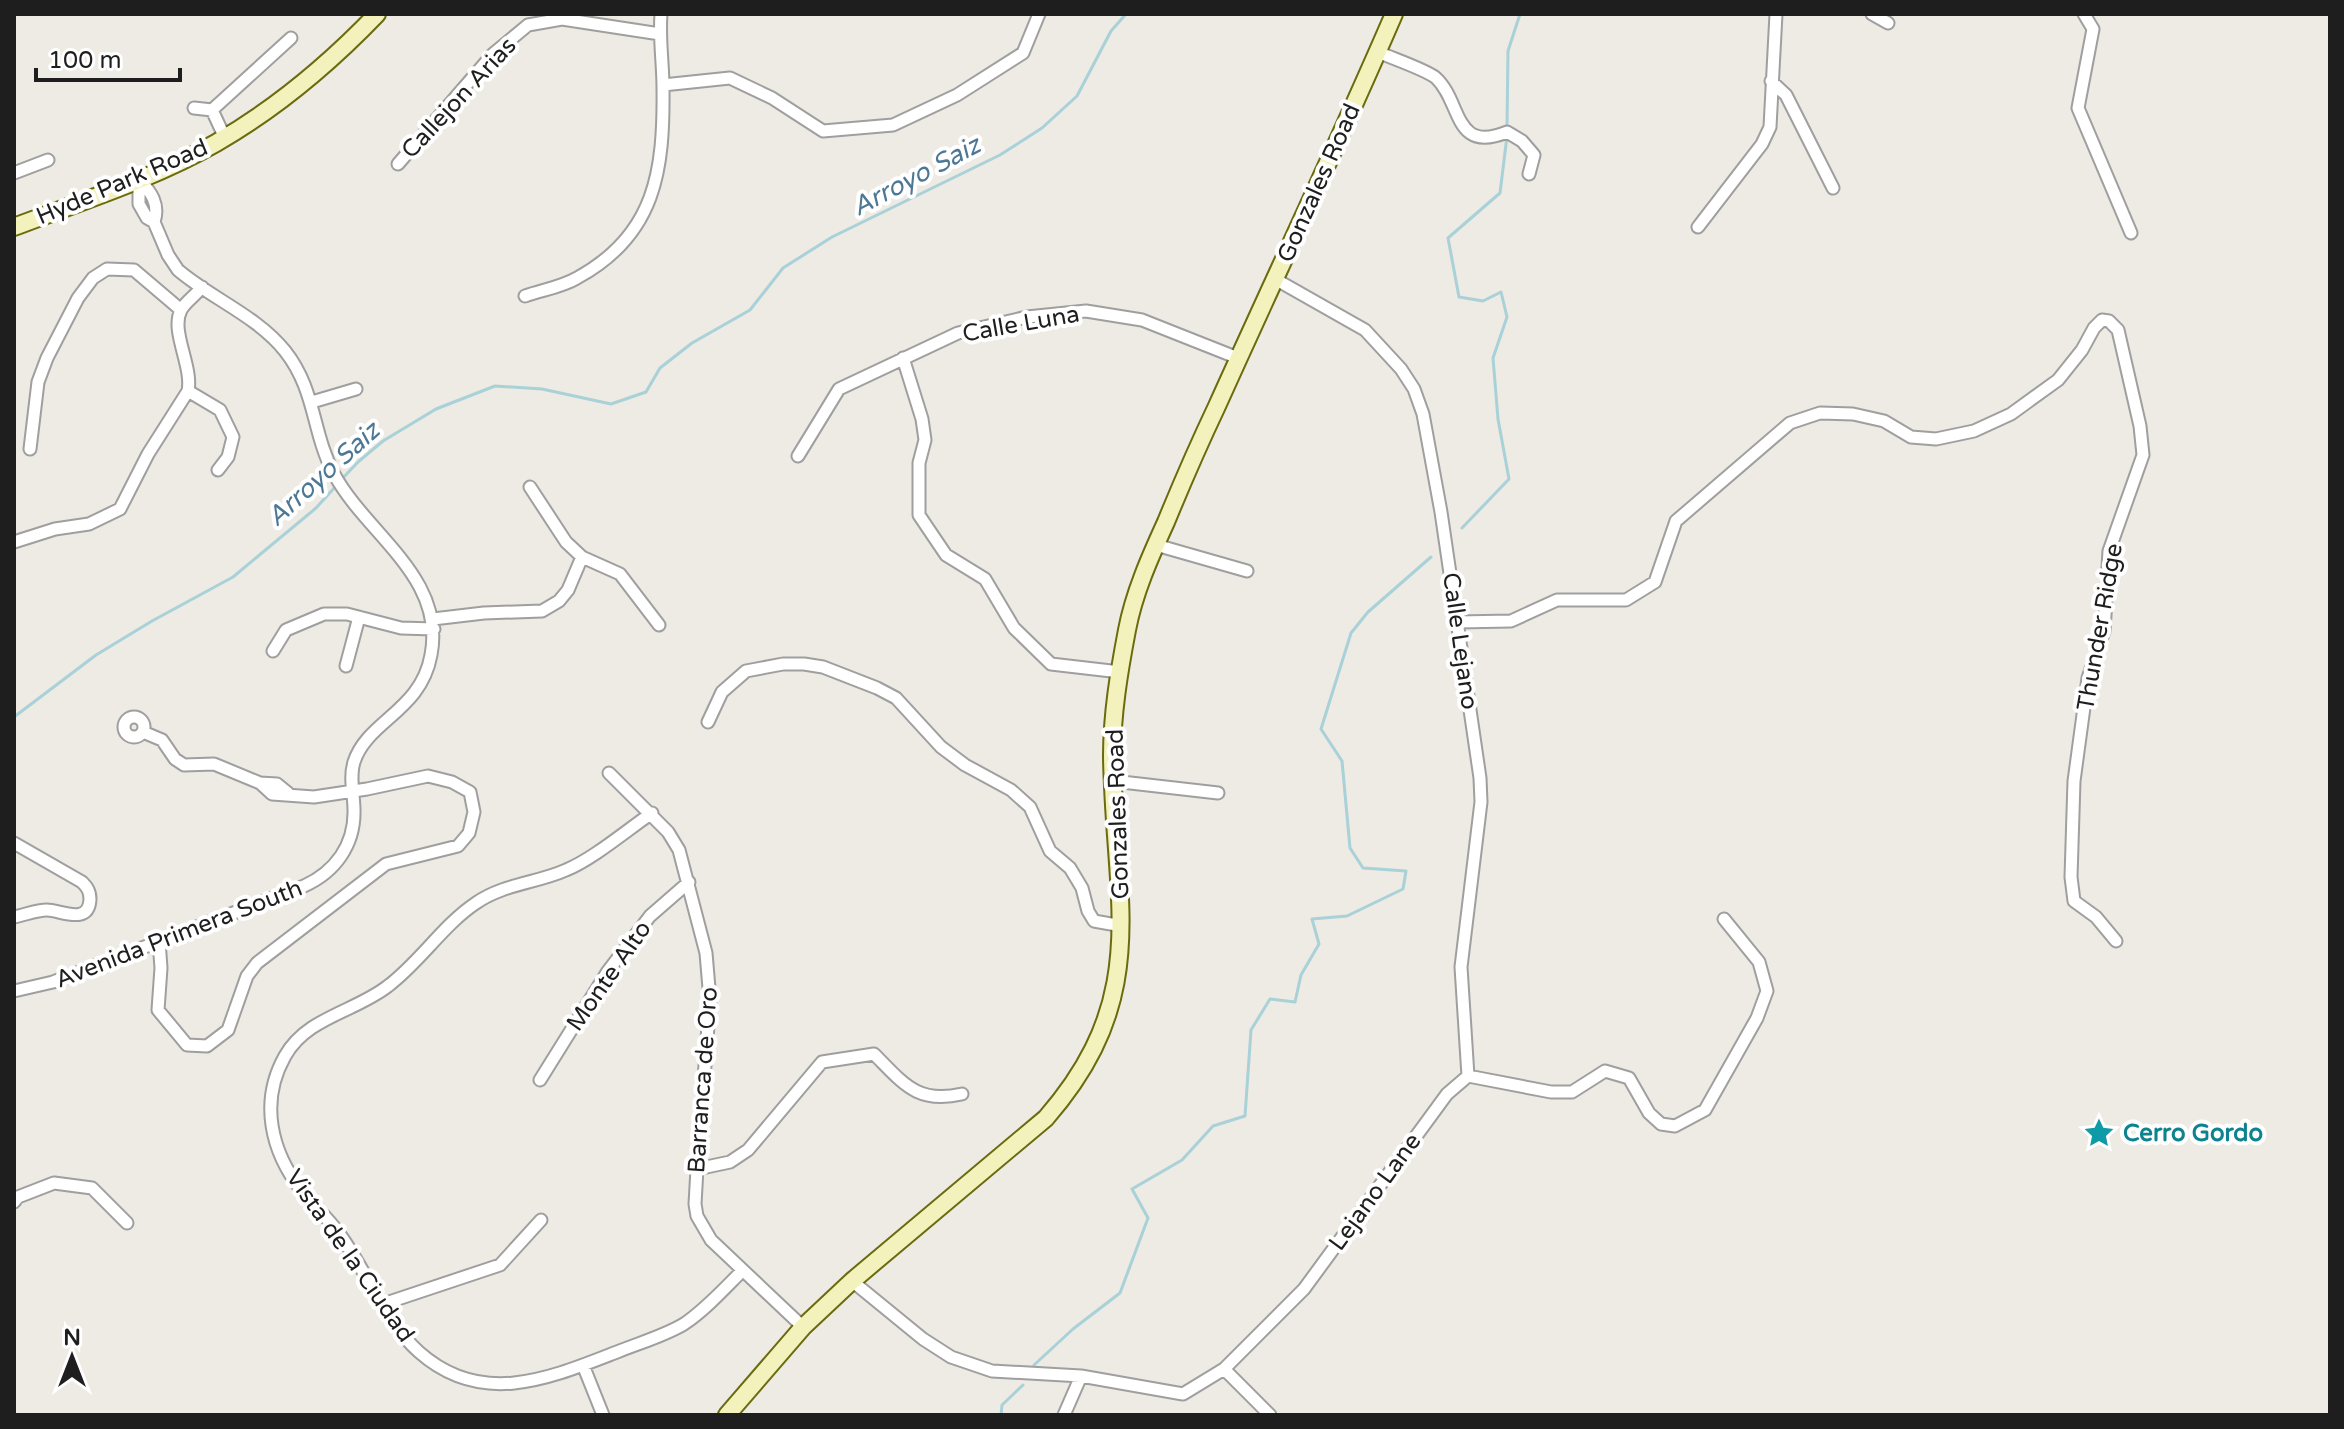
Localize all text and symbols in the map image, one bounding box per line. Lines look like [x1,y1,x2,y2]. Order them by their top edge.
street label: Callejon Arias [395,31,523,165]
scale bar [36,32,180,82]
text: 100 m [48,46,122,75]
street label: Gonzales Road [1271,99,1367,267]
water label: Arroyo Saiz [847,128,987,223]
street label: Hyde Park Road [32,133,212,231]
street label: Calle Luna [960,299,1082,349]
water label: Arroyo Saiz [260,414,387,533]
street label: Thunder Ridge [2071,541,2129,713]
street label: Calle Lejano [1436,571,1484,711]
street label: Gonzales Road [1101,728,1135,900]
street label: Avenida Primera South [51,874,307,994]
street label: Monte Alto [560,915,658,1037]
street label: Barranca de Oro [682,986,724,1174]
place icon: Cerro Gordo [2082,1116,2116,1150]
place label: Cerro Gordo [2123,1119,2263,1148]
street label: Lejano Lane [1323,1128,1427,1256]
street label: Vista de la Ciudad [279,1164,421,1348]
north arrow [32,1317,112,1397]
text: N [63,1325,81,1351]

